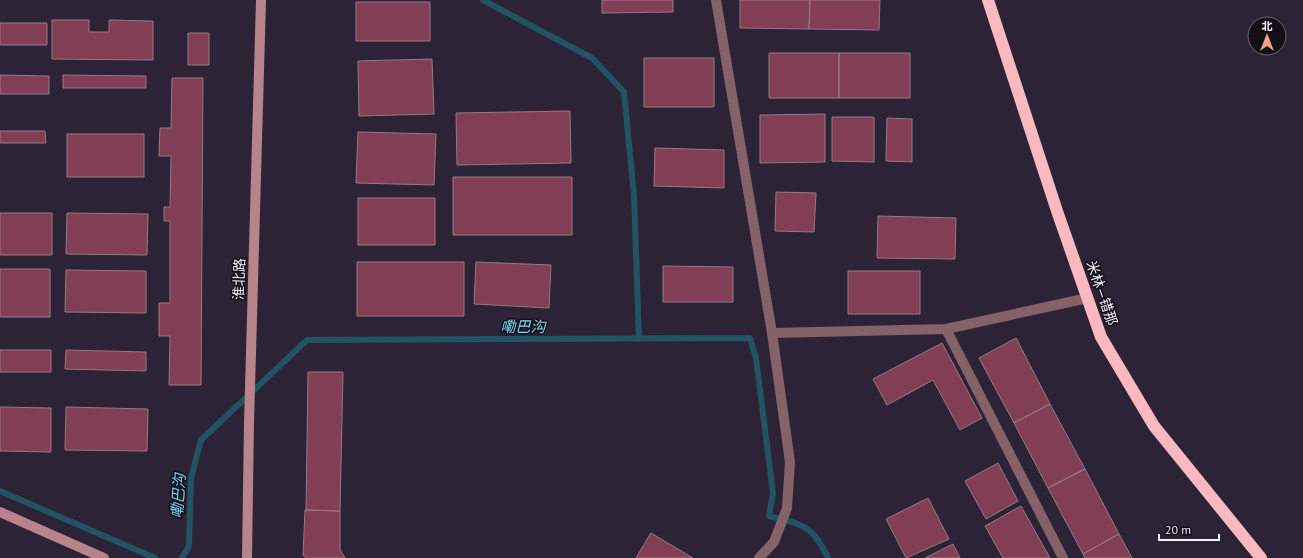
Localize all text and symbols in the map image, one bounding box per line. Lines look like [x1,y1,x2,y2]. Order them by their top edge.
north arrow [1247,16,1287,56]
text: 北 [1262,19,1273,33]
street label: 淮北路 [229,258,249,300]
street label: 米林—错那 [1083,258,1121,328]
water label: 嘞巴沟 [500,317,547,336]
water label: 嘞巴沟 [167,471,189,519]
scale bar [1159,516,1219,542]
text: 20 m [1165,522,1191,537]

